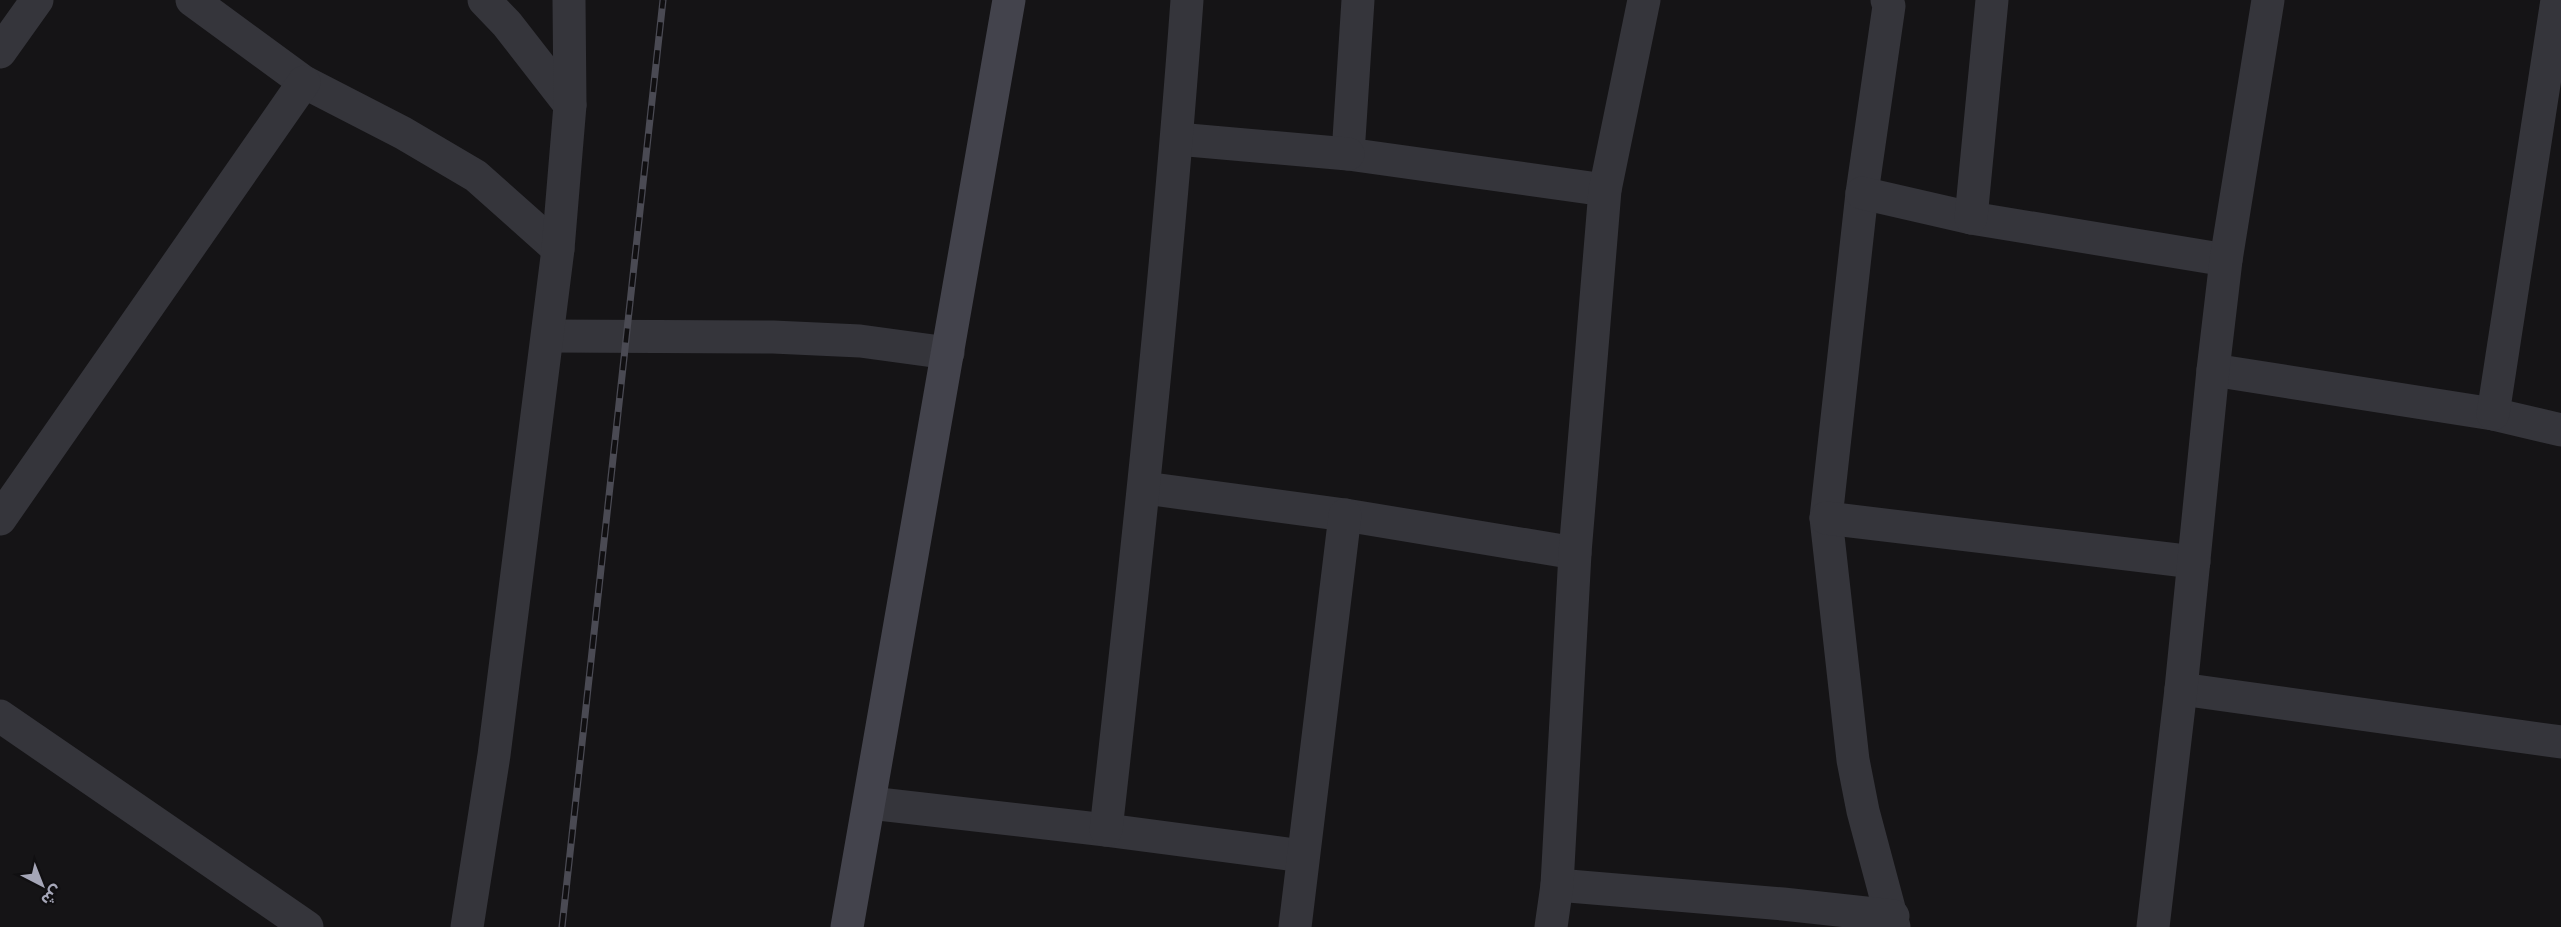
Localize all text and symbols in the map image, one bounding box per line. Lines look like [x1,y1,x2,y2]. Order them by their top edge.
north arrow [12,855,72,915]
text: ش [36,880,68,912]

